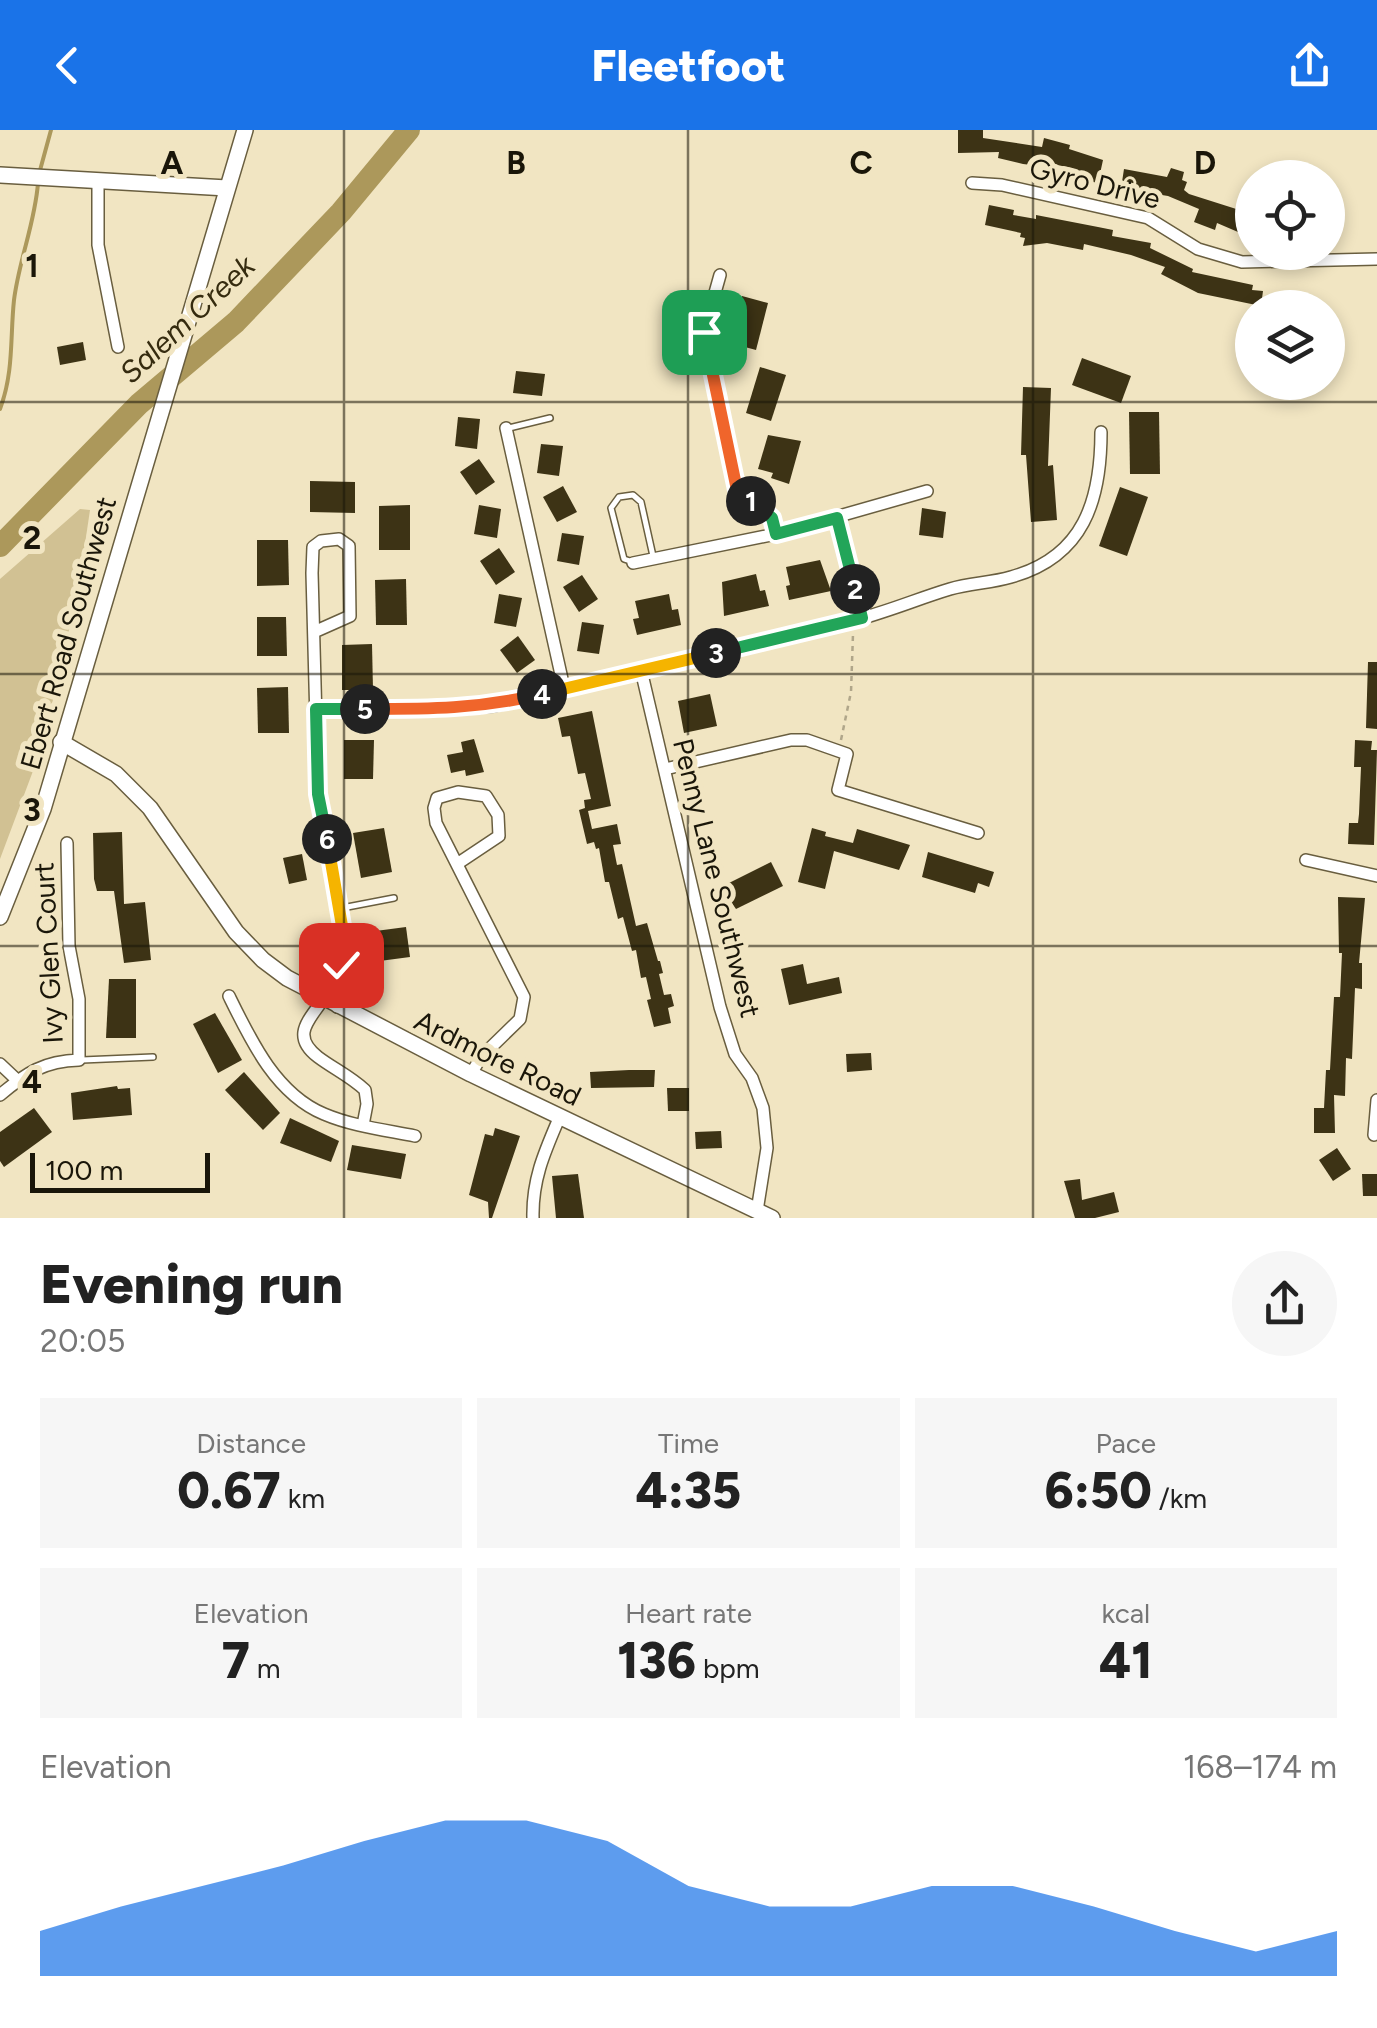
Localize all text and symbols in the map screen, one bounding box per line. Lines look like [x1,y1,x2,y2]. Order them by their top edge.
icon: back [40,38,95,93]
text: Fleetfoot [591,38,786,92]
icon: share [1282,38,1337,93]
text: A [161,144,184,182]
text: B [506,144,526,182]
text: C [849,144,873,182]
text: D [1194,144,1216,182]
street label: Gyro Drive [1026,150,1164,216]
map controls [1235,160,1345,400]
button: locate [1235,160,1345,270]
water label: Salem Creek [112,246,263,391]
text: 1 [25,247,39,285]
pin [662,290,747,375]
button: layers [1235,290,1345,400]
icon: arrive [677,305,732,360]
pin: 1 [726,476,776,526]
text: 1 [745,484,757,518]
street label: Ebert Road Southwest [13,493,123,773]
text: 2 [23,519,41,557]
pin: 2 [830,564,880,614]
text: 2 [847,572,863,606]
pin: 3 [691,628,741,678]
text: 3 [708,636,724,670]
pin: 4 [517,669,567,719]
text: 4 [533,677,551,711]
pin: 5 [340,684,390,734]
text: 5 [357,692,373,726]
street label: Penny Lane Southwest [666,735,768,1021]
text: 3 [23,791,41,829]
pin: 6 [302,814,352,864]
text: 6 [319,822,335,856]
street label: Ivy Glen Court [26,862,70,1044]
pin [299,923,384,1008]
icon: check [314,938,369,993]
street label: Ardmore Road [409,1003,587,1113]
text: 4 [22,1063,42,1101]
scale bar [30,1148,210,1192]
text: 100 m [45,1153,123,1187]
text: Evening run [40,1251,343,1317]
button: share [1232,1251,1337,1356]
text: 20:05 [40,1322,125,1360]
text: Distance [196,1426,306,1460]
text: Time [658,1426,719,1460]
text: Pace [1096,1426,1156,1460]
text: 0.67 [177,1460,281,1521]
text: 4:35 [636,1460,741,1521]
text: 6:50 [1045,1460,1152,1521]
text: km [281,1481,325,1515]
text: /km [1152,1481,1207,1515]
text: Elevation [194,1596,309,1630]
text: Heart rate [625,1596,752,1630]
text: kcal [1101,1596,1150,1630]
text: 7 [222,1630,250,1691]
text: 136 [617,1630,696,1691]
text: 41 [1099,1630,1152,1691]
text: m [250,1651,281,1685]
text: bpm [696,1651,760,1685]
text: Elevation [40,1748,172,1786]
text: 168–174 m [1183,1748,1337,1786]

